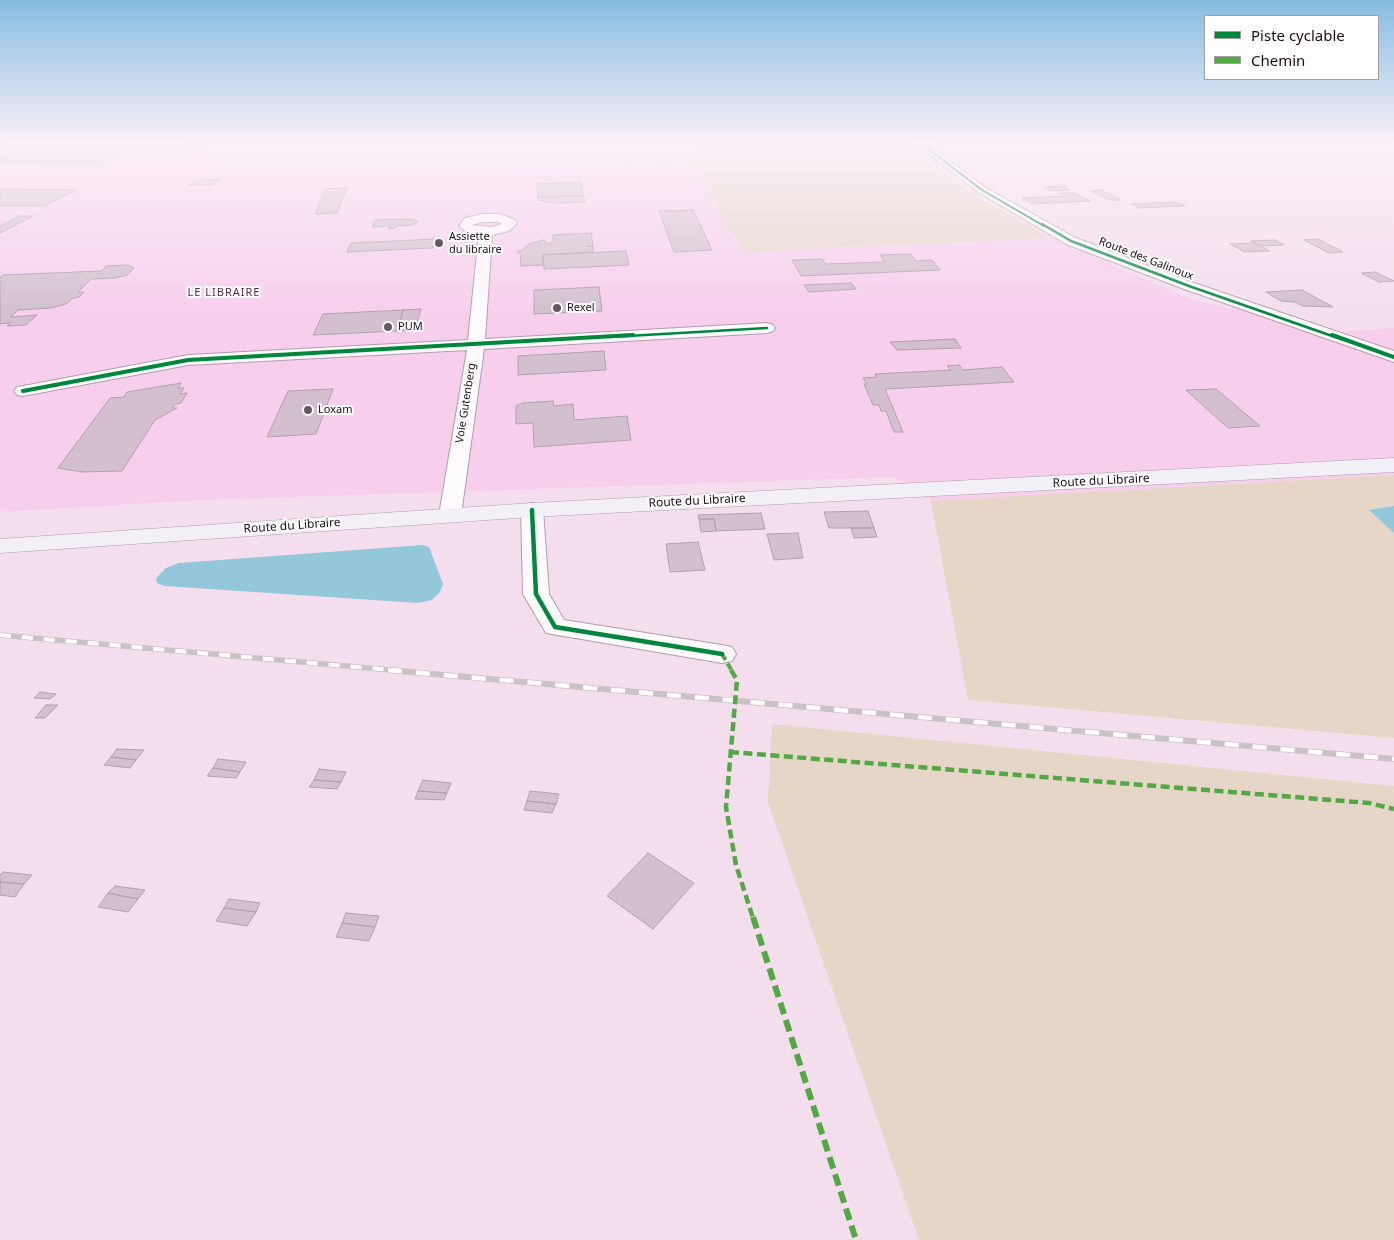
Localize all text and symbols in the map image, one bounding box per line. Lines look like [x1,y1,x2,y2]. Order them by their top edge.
legend [1204,15,1379,80]
text: Piste cyclable [1251,25,1345,45]
text: Chemin [1251,50,1305,70]
place label: Assiette du libraire [449,230,502,256]
street label: Route des Galinoux [1097,235,1195,283]
marker: Assiette du libraire [433,237,445,249]
district label: LE LIBRAIRE [186,286,262,300]
place label: Rexel [567,301,594,315]
marker: Rexel [551,302,563,314]
place label: PUM [398,320,423,334]
marker: PUM [382,321,394,333]
street label: Voie Gutenberg [453,362,479,444]
place label: Loxam [318,403,352,417]
marker: Loxam [302,404,314,416]
street label: Route du Libraire [1052,471,1150,491]
street label: Route du Libraire [648,491,746,511]
street label: Route du Libraire [243,515,341,537]

